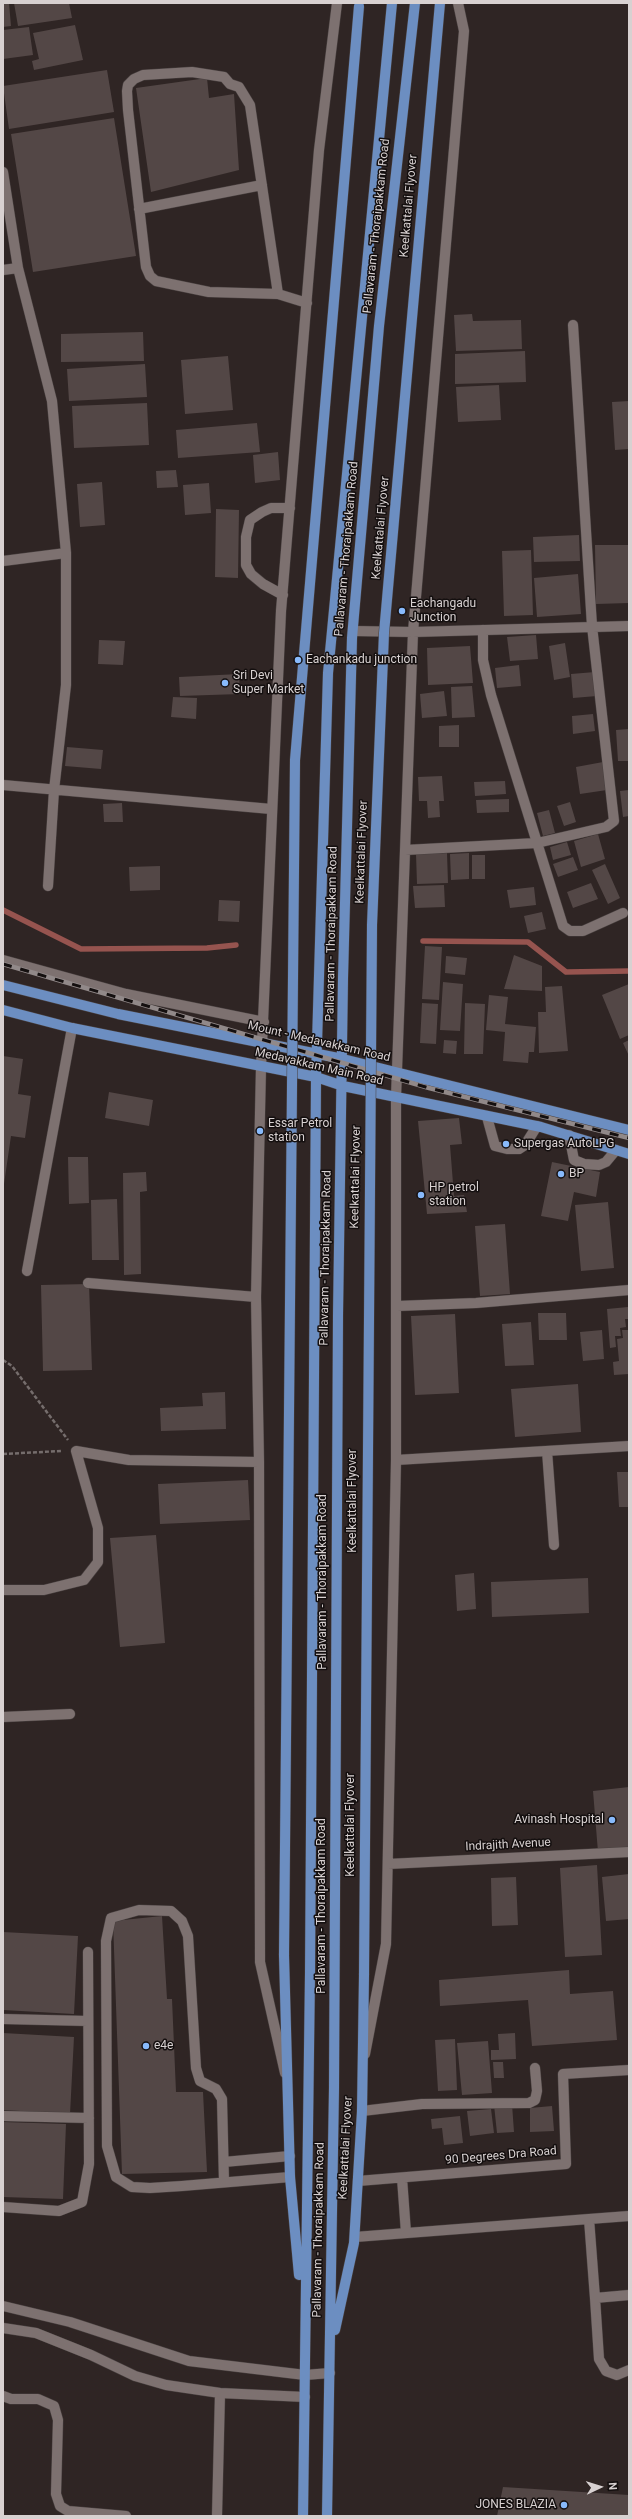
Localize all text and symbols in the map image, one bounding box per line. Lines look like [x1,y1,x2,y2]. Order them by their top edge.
street label: Pallavaram - Thoraipakkam Road [361,138,393,314]
street label: Keelkattalai Flyover [397,154,421,258]
street label: Pallavaram - Thoraipakkam Road [332,461,362,637]
street label: Keelkattalai Flyover [369,476,393,580]
place label: Eachangadu Junction [410,597,476,625]
marker: Eachangadu Junction [397,606,407,616]
place label: Eachankadu junction [306,653,417,667]
marker: Eachankadu junction [293,655,303,665]
place label: Sri Devi Super Market [233,669,304,697]
marker: Sri Devi Super Market [220,678,230,688]
street label: Keelkattalai Flyover [353,800,371,904]
street label: Pallavaram - Thoraipakkam Road [323,846,341,1022]
street label: Mount - Medavakkam Road [246,1019,392,1065]
street label: Medavakkam Main Road [253,1045,385,1089]
place label: Essar Petrol station [268,1117,332,1145]
street label: Keelkattalai Flyover [348,1125,364,1229]
marker: Essar Petrol station [255,1126,265,1136]
place label: Supergas AutoLPG [514,1137,614,1151]
marker: Supergas AutoLPG [501,1139,511,1149]
place label: BP [569,1167,584,1181]
marker: BP [556,1169,566,1179]
street label: Pallavaram - Thoraipakkam Road [317,1170,335,1346]
place label: HP petrol station [429,1181,479,1209]
marker: HP petrol station [416,1190,426,1200]
street label: Keelkattalai Flyover [346,1449,360,1553]
street label: Pallavaram - Thoraipakkam Road [316,1494,330,1670]
street label: Keelkattalai Flyover [344,1773,358,1877]
place label: Avinash Hospital [514,1813,604,1827]
marker: Avinash Hospital [607,1815,617,1825]
street label: Pallavaram - Thoraipakkam Road [315,1818,329,1994]
street label: Indrajith Avenue [465,1836,551,1854]
place label: e4e [154,2039,173,2053]
marker: e4e [141,2041,151,2051]
street label: Keelkattalai Flyover [336,2096,356,2200]
street label: Pallavaram - Thoraipakkam Road [310,2142,328,2318]
street label: 90 Degrees Dra Road [445,2144,557,2168]
north arrow [580,2467,620,2507]
text: N [606,2482,619,2490]
place label: JONES BLAZIA [475,2498,556,2512]
marker: JONES BLAZIA [559,2500,569,2510]

